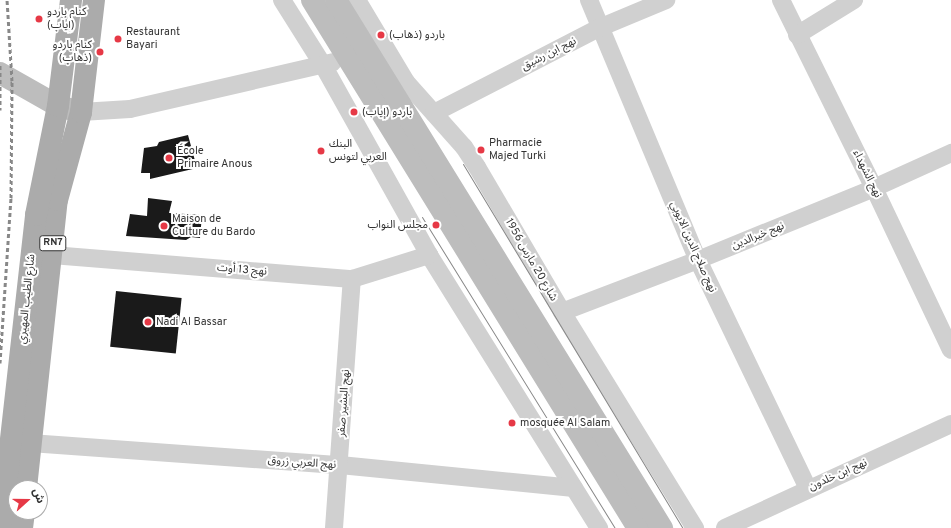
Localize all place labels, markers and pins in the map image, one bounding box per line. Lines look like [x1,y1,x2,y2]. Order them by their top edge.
place label: كنام باردو (إياب) [47,6,86,32]
marker: كنام باردو (إياب) [34,14,44,24]
place label: Restaurant Bayari [126,26,180,52]
place label: باردو (ذهاب) [389,28,445,42]
marker: باردو (ذهاب) [376,30,386,40]
marker: Restaurant Bayari [113,34,123,44]
place label: كنام باردو (ذهاب) [53,39,92,65]
marker: كنام باردو (ذهاب) [95,47,105,57]
place label: باردو (إياب) [362,105,412,119]
marker: باردو (إياب) [349,107,359,117]
place label: Pharmacie Majed Turki [489,137,546,163]
place label: البنك العربي لتونس [329,138,387,164]
place label: École Primaire Anous [177,145,253,171]
marker: Pharmacie Majed Turki [476,145,486,155]
marker: البنك العربي لتونس [316,146,326,156]
marker: École Primaire Anous [164,153,174,163]
place label: Maison de Culture du Bardo [172,213,255,239]
place label: مجلس النواب [367,218,428,232]
marker: مجلس النواب [431,220,441,230]
marker: Maison de Culture du Bardo [159,221,169,231]
place label: Nadi Al Bassar [156,315,227,329]
marker: Nadi Al Bassar [143,317,153,327]
place label: mosquée Al Salam [520,416,611,430]
marker: mosquée Al Salam [507,418,517,428]

